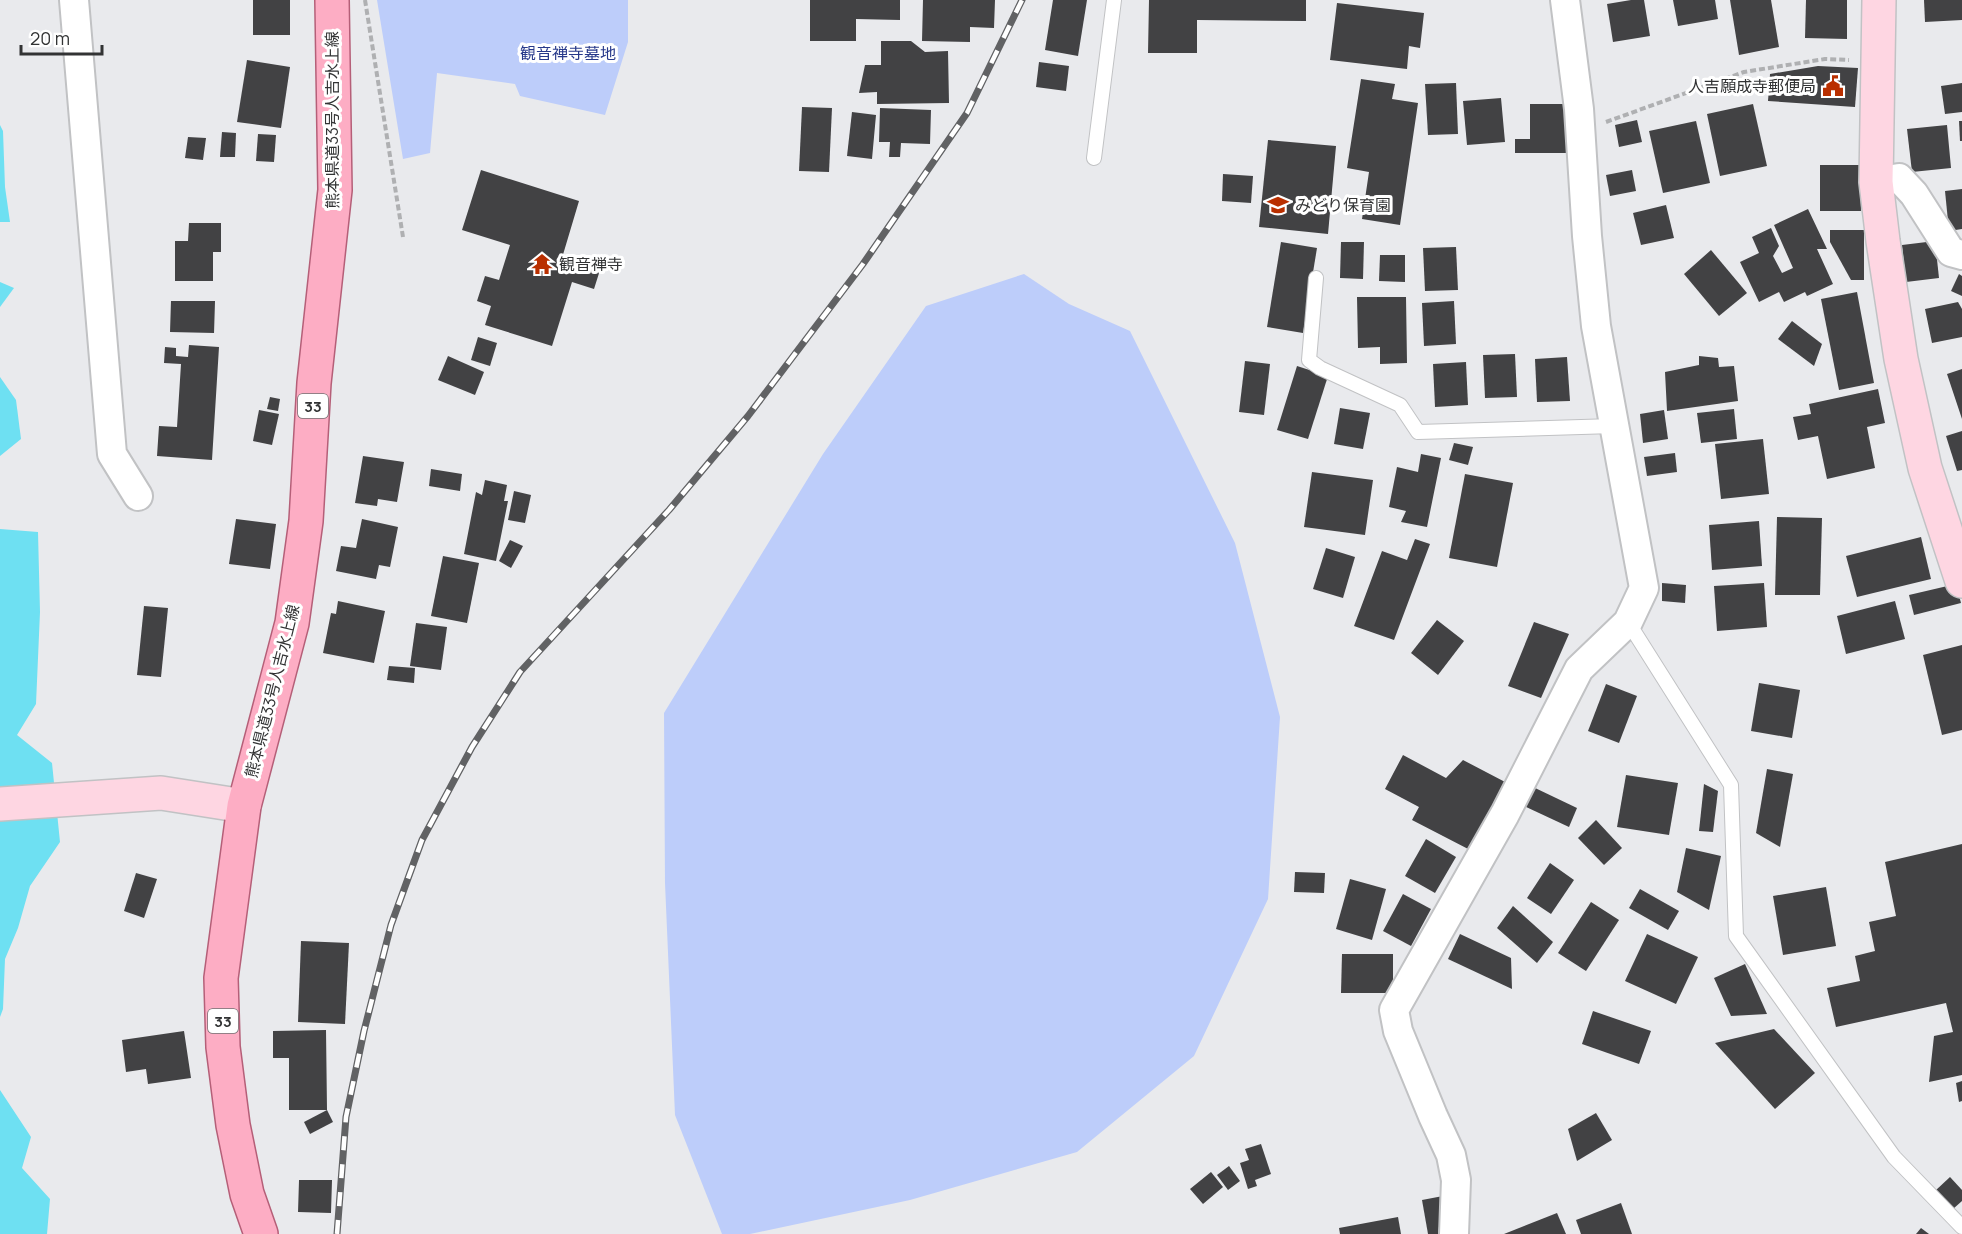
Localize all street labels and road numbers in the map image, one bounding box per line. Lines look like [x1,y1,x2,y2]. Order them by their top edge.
street label: 熊本県道33号人吉水上線 [321,31,343,209]
road number: 33 [298,394,328,418]
street label: 熊本県道33号人吉水上線 [240,602,304,780]
road number: 33 [208,1009,238,1033]

